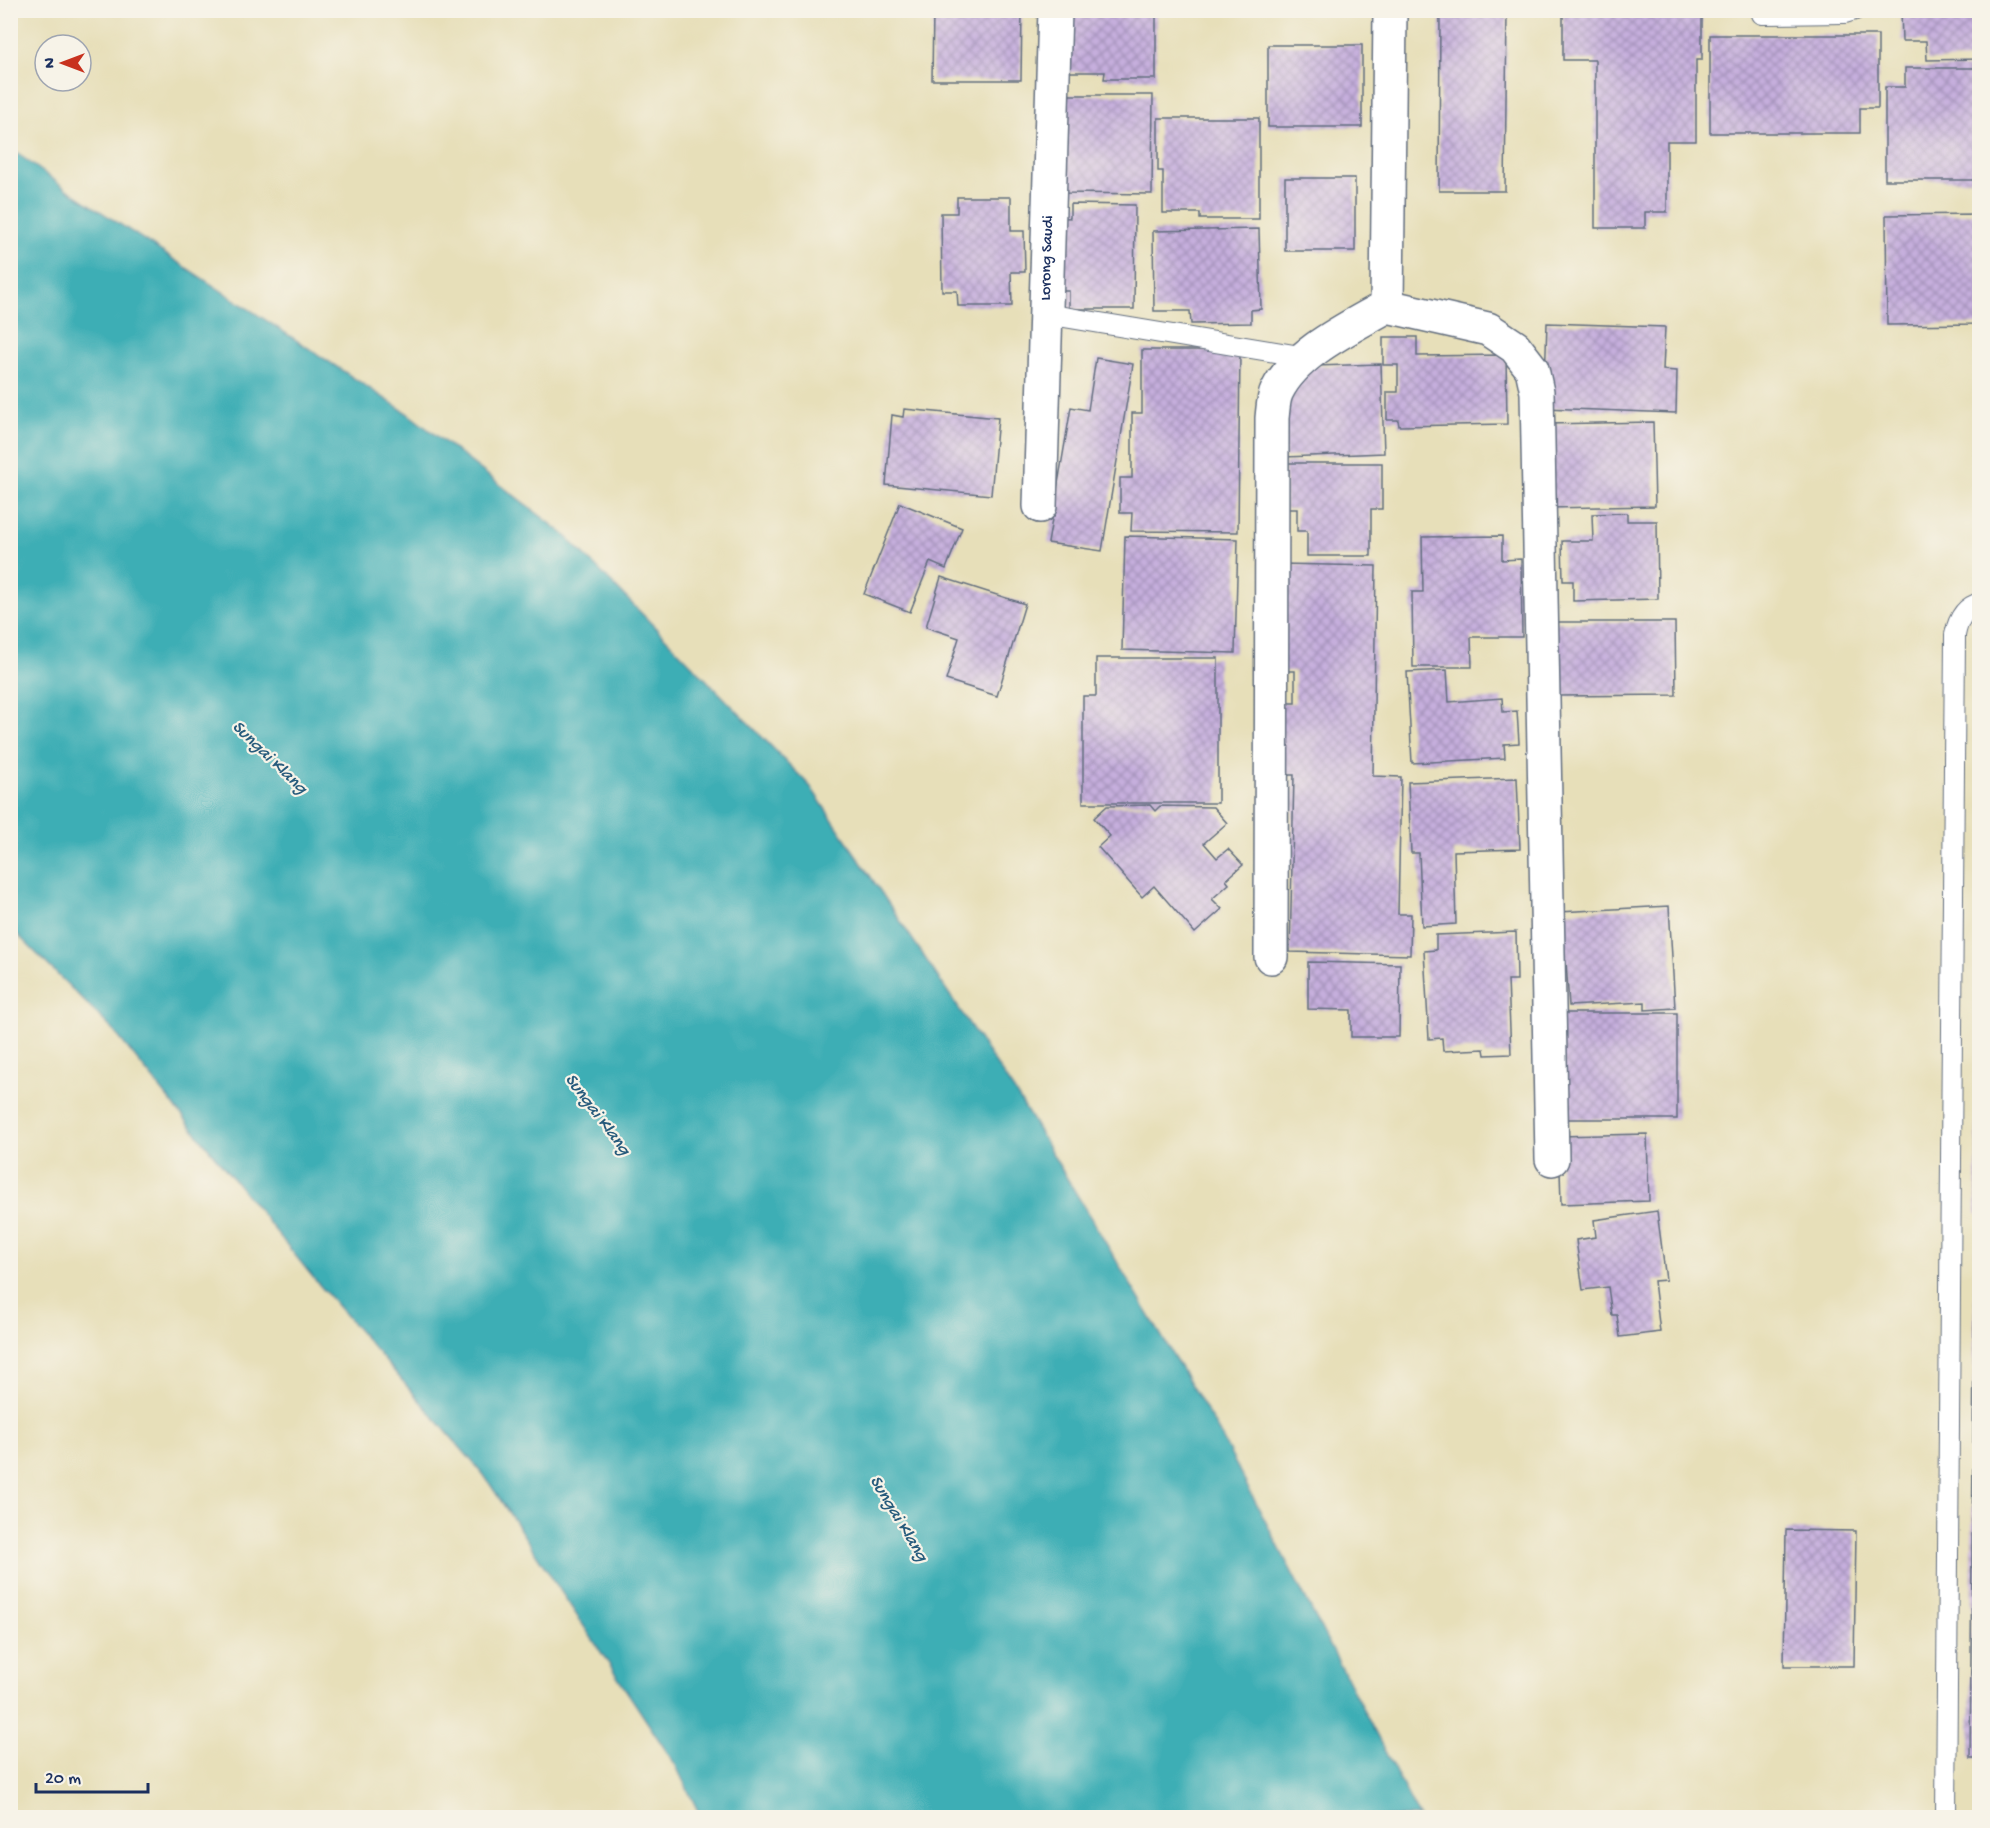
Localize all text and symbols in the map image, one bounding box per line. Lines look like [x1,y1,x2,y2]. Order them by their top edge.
north arrow [33,33,93,93]
text: N [42,57,61,68]
street label: Lorong Saudi [1037,215,1058,301]
water label: Sungai Klang [227,717,312,800]
water label: Sungai Klang [560,1070,635,1161]
water label: Sungai Klang [864,1472,933,1567]
scale bar [36,1756,148,1794]
text: 20 m [45,1769,81,1790]

